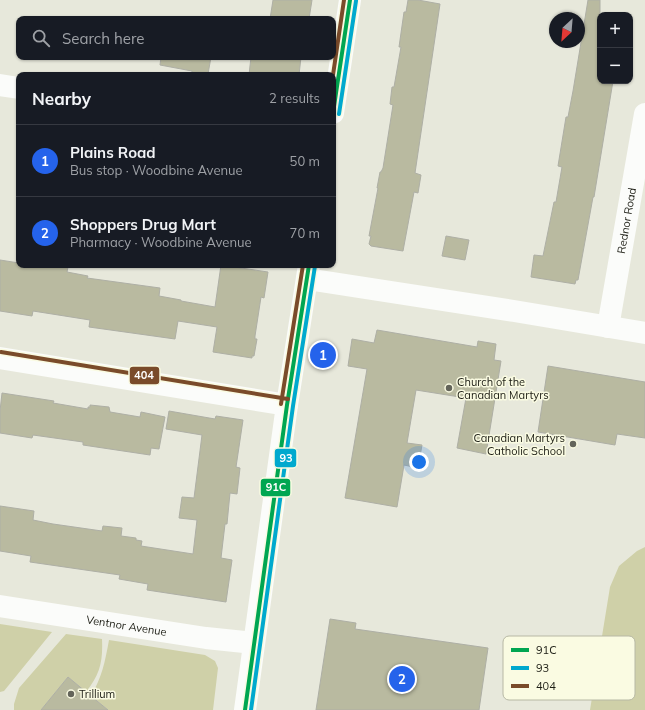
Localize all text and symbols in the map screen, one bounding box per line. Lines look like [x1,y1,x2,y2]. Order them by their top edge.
north arrow [549,12,585,48]
map controls [597,12,633,84]
button: + [597,12,633,48]
search box [16,16,336,60]
icon: search [30,27,52,49]
text: Search here [62,29,144,48]
button: − [597,48,633,84]
text: Nearby [32,88,91,109]
text: 2 results [269,90,320,106]
text: Plains Road [70,143,156,162]
text: 1 [41,153,49,169]
text: 50 m [290,153,320,169]
text: Bus stop · Woodbine Avenue [70,162,243,178]
street label: Rednor Road [614,187,639,255]
text: Shoppers Drug Mart [70,215,216,234]
text: 2 [41,225,49,241]
text: 70 m [290,225,320,241]
text: Pharmacy · Woodbine Avenue [70,234,252,250]
pin: 1 [310,340,336,370]
line badge: 404 [129,366,160,385]
text: 404 [134,368,154,382]
place label: Church of the Canadian Martyrs [457,375,549,402]
marker: Church of the Canadian Martyrs [444,383,454,393]
place label: Canadian Martyrs Catholic School [473,431,565,458]
marker: Canadian Martyrs Catholic School [568,439,578,449]
line badge: 93 [274,448,297,468]
text: 93 [279,451,293,465]
your location [409,452,429,472]
line badge: 91C [260,478,291,497]
text: 91C [266,480,287,494]
street label: Ventnor Avenue [85,612,168,639]
legend [503,636,635,700]
text: 91C [536,643,557,657]
text: 93 [536,661,549,675]
pin: 2 [389,664,415,694]
text: 404 [536,679,556,693]
place label: Trillium [79,687,115,701]
marker: Trillium [66,689,76,699]

